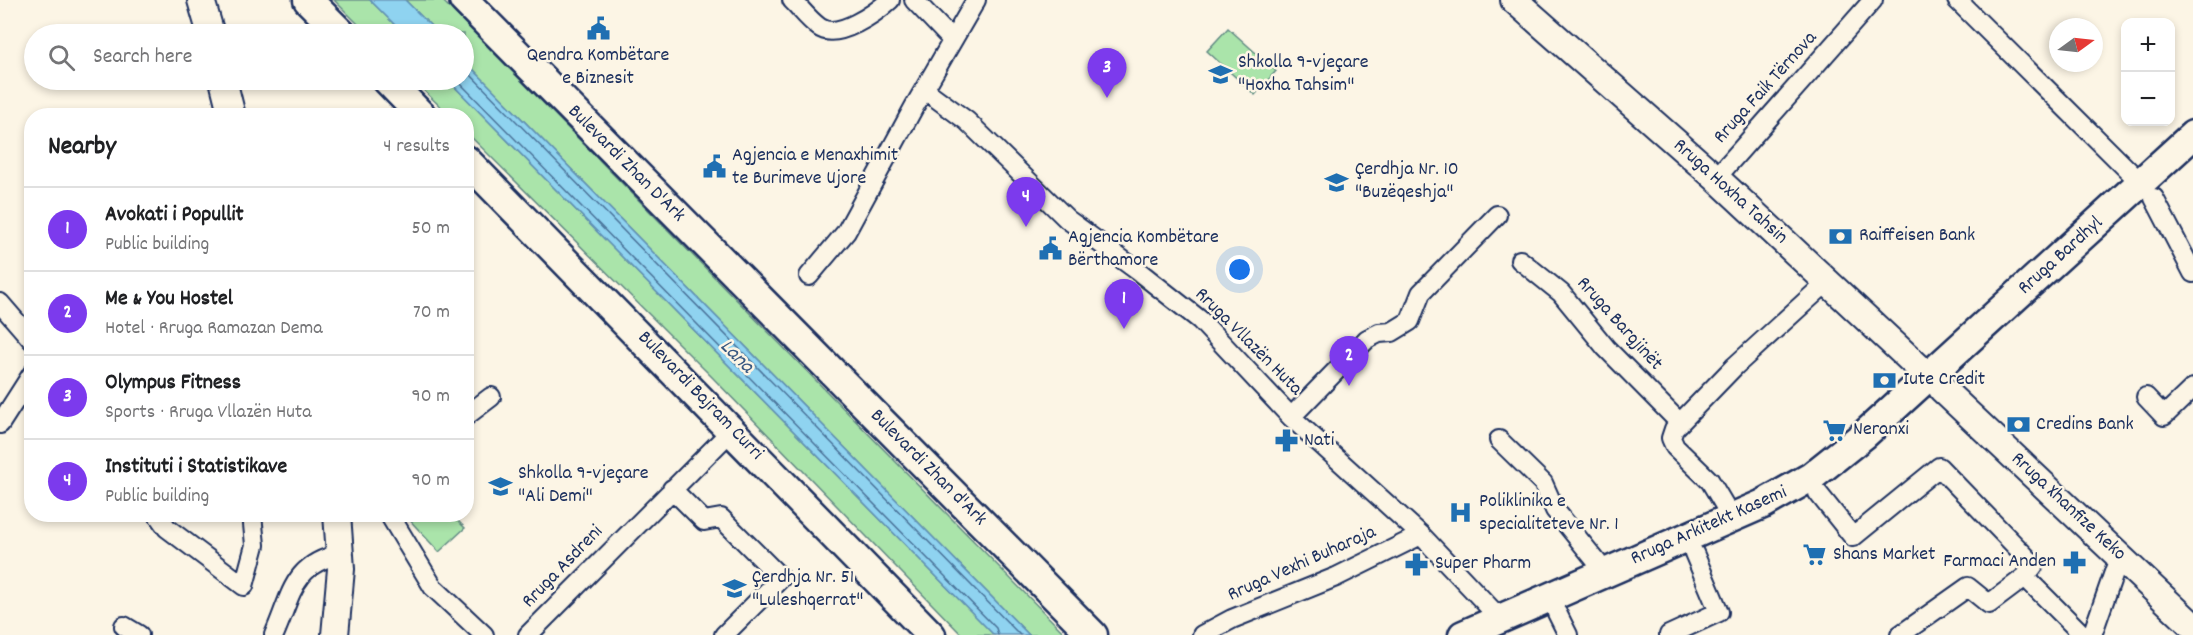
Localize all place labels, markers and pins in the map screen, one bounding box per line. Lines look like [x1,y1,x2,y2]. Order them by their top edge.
public building icon: Qendra Kombëtare e Biznesit [585,16,611,42]
place label: Qendra Kombëtare e Biznesit [527,42,669,93]
pin: 3 [1088,48,1126,98]
place label: Shkolla 9-vjeçare "Hoxha Tahsim" [1238,49,1369,100]
school or university icon: Shkolla 9-vjeçare "Hoxha Tahsim" [1207,61,1233,87]
place label: Agjencia e Menaxhimit te Burimeve Ujore [732,142,898,193]
public building icon: Agjencia e Menaxhimit te Burimeve Ujore [701,154,727,180]
place label: Çerdhja Nr. 10 "Buzëqeshja" [1355,156,1459,207]
school or university icon: Çerdhja Nr. 10 "Buzëqeshja" [1324,169,1350,195]
pin: 4 [1006,178,1046,227]
place label: Raiffeisen Bank [1859,222,1975,250]
bank icon: Raiffeisen Bank [1828,223,1854,249]
place label: Agjencia Kombëtare Bërthamore [1068,224,1219,275]
public building icon: Agjencia Kombëtare Bërthamore [1037,236,1063,262]
pin: 1 [1104,280,1144,329]
pin: 2 [1330,336,1368,386]
place label: Iute Credit [1903,366,1985,394]
bank icon: Iute Credit [1872,367,1898,393]
place label: Credins Bank [2036,411,2134,439]
bank icon: Credins Bank [2005,412,2031,438]
place label: Neranxi [1853,416,1909,444]
supermarket icon: Neranxi [1822,417,1848,443]
place label: Nati [1304,427,1335,455]
pharmacy icon: Nati [1273,428,1299,454]
place label: Shkolla 9-vjeçare "Ali Demi" [518,460,649,511]
school or university icon: Shkolla 9-vjeçare "Ali Demi" [487,473,513,499]
place label: Poliklinika e specialiteteve Nr. 1 [1479,488,1619,539]
hospital icon: Poliklinika e specialiteteve Nr. 1 [1448,500,1474,526]
place label: Shans Market [1833,541,1936,569]
supermarket icon: Shans Market [1802,542,1828,568]
place label: Farmaci Anden [1943,548,2056,576]
pharmacy icon: Farmaci Anden [2061,549,2087,575]
place label: Super Pharm [1435,550,1531,578]
pharmacy icon: Super Pharm [1404,551,1430,577]
place label: Çerdhja Nr. 51 "Luleshqerrat" [752,564,863,615]
school or university icon: Çerdhja Nr. 51 "Luleshqerrat" [721,576,747,602]

